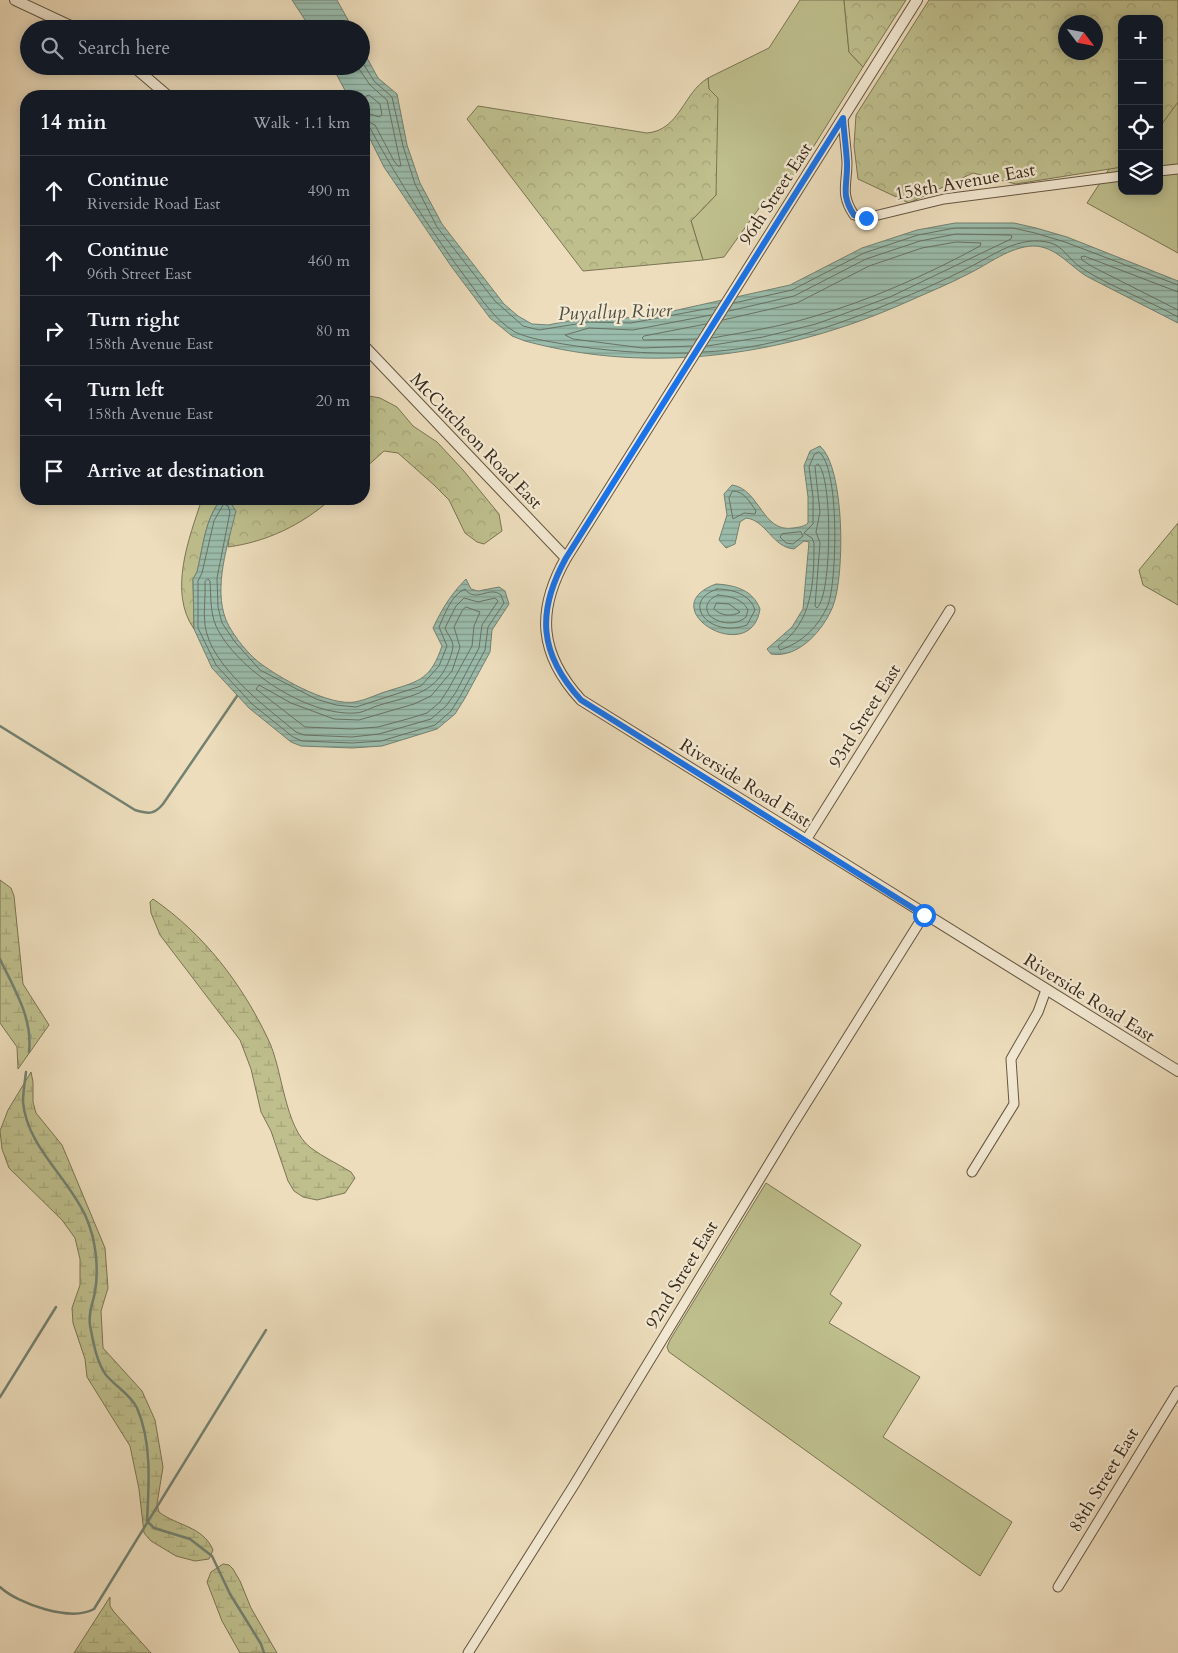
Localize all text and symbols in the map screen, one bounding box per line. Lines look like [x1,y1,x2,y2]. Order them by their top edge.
north arrow [1058,15,1103,60]
map controls [1118,15,1163,195]
button: + [1118,15,1163,60]
search box [20,20,370,75]
icon: search [38,34,66,62]
text: Search here [78,35,170,61]
button: − [1118,60,1163,105]
button: locate [1118,105,1163,150]
text: 14 min [40,108,107,137]
text: Walk · 1.1 km [253,112,350,134]
street label: 96th Street East [733,138,819,250]
button: layers [1118,150,1163,195]
street label: 158th Avenue East [893,157,1037,207]
text: Continue [87,167,169,193]
icon: ahead [40,177,68,205]
text: 490 m [308,180,350,202]
text: Riverside Road East [87,193,220,215]
route end [855,207,878,230]
text: Continue [87,237,169,263]
icon: ahead [40,247,68,275]
text: 460 m [308,250,350,272]
text: 96th Street East [87,263,192,285]
water label: Puyallup River [558,297,673,327]
text: Turn right [87,307,179,333]
icon: right [40,317,68,345]
text: 80 m [316,320,350,342]
text: 158th Avenue East [87,333,213,355]
street label: McCutcheon Road East [404,367,548,515]
text: Turn left [87,377,164,403]
icon: left [40,387,68,415]
text: 20 m [316,390,350,412]
text: 158th Avenue East [87,403,213,425]
icon: arrive [40,457,68,485]
text: Arrive at destination [87,458,264,484]
street label: 93rd Street East [823,659,907,773]
street label: Riverside Road East [675,733,816,834]
route start [913,904,936,927]
street label: Riverside Road East [1019,948,1160,1049]
street label: 92nd Street East [640,1216,724,1334]
street label: 88th Street East [1063,1423,1145,1537]

